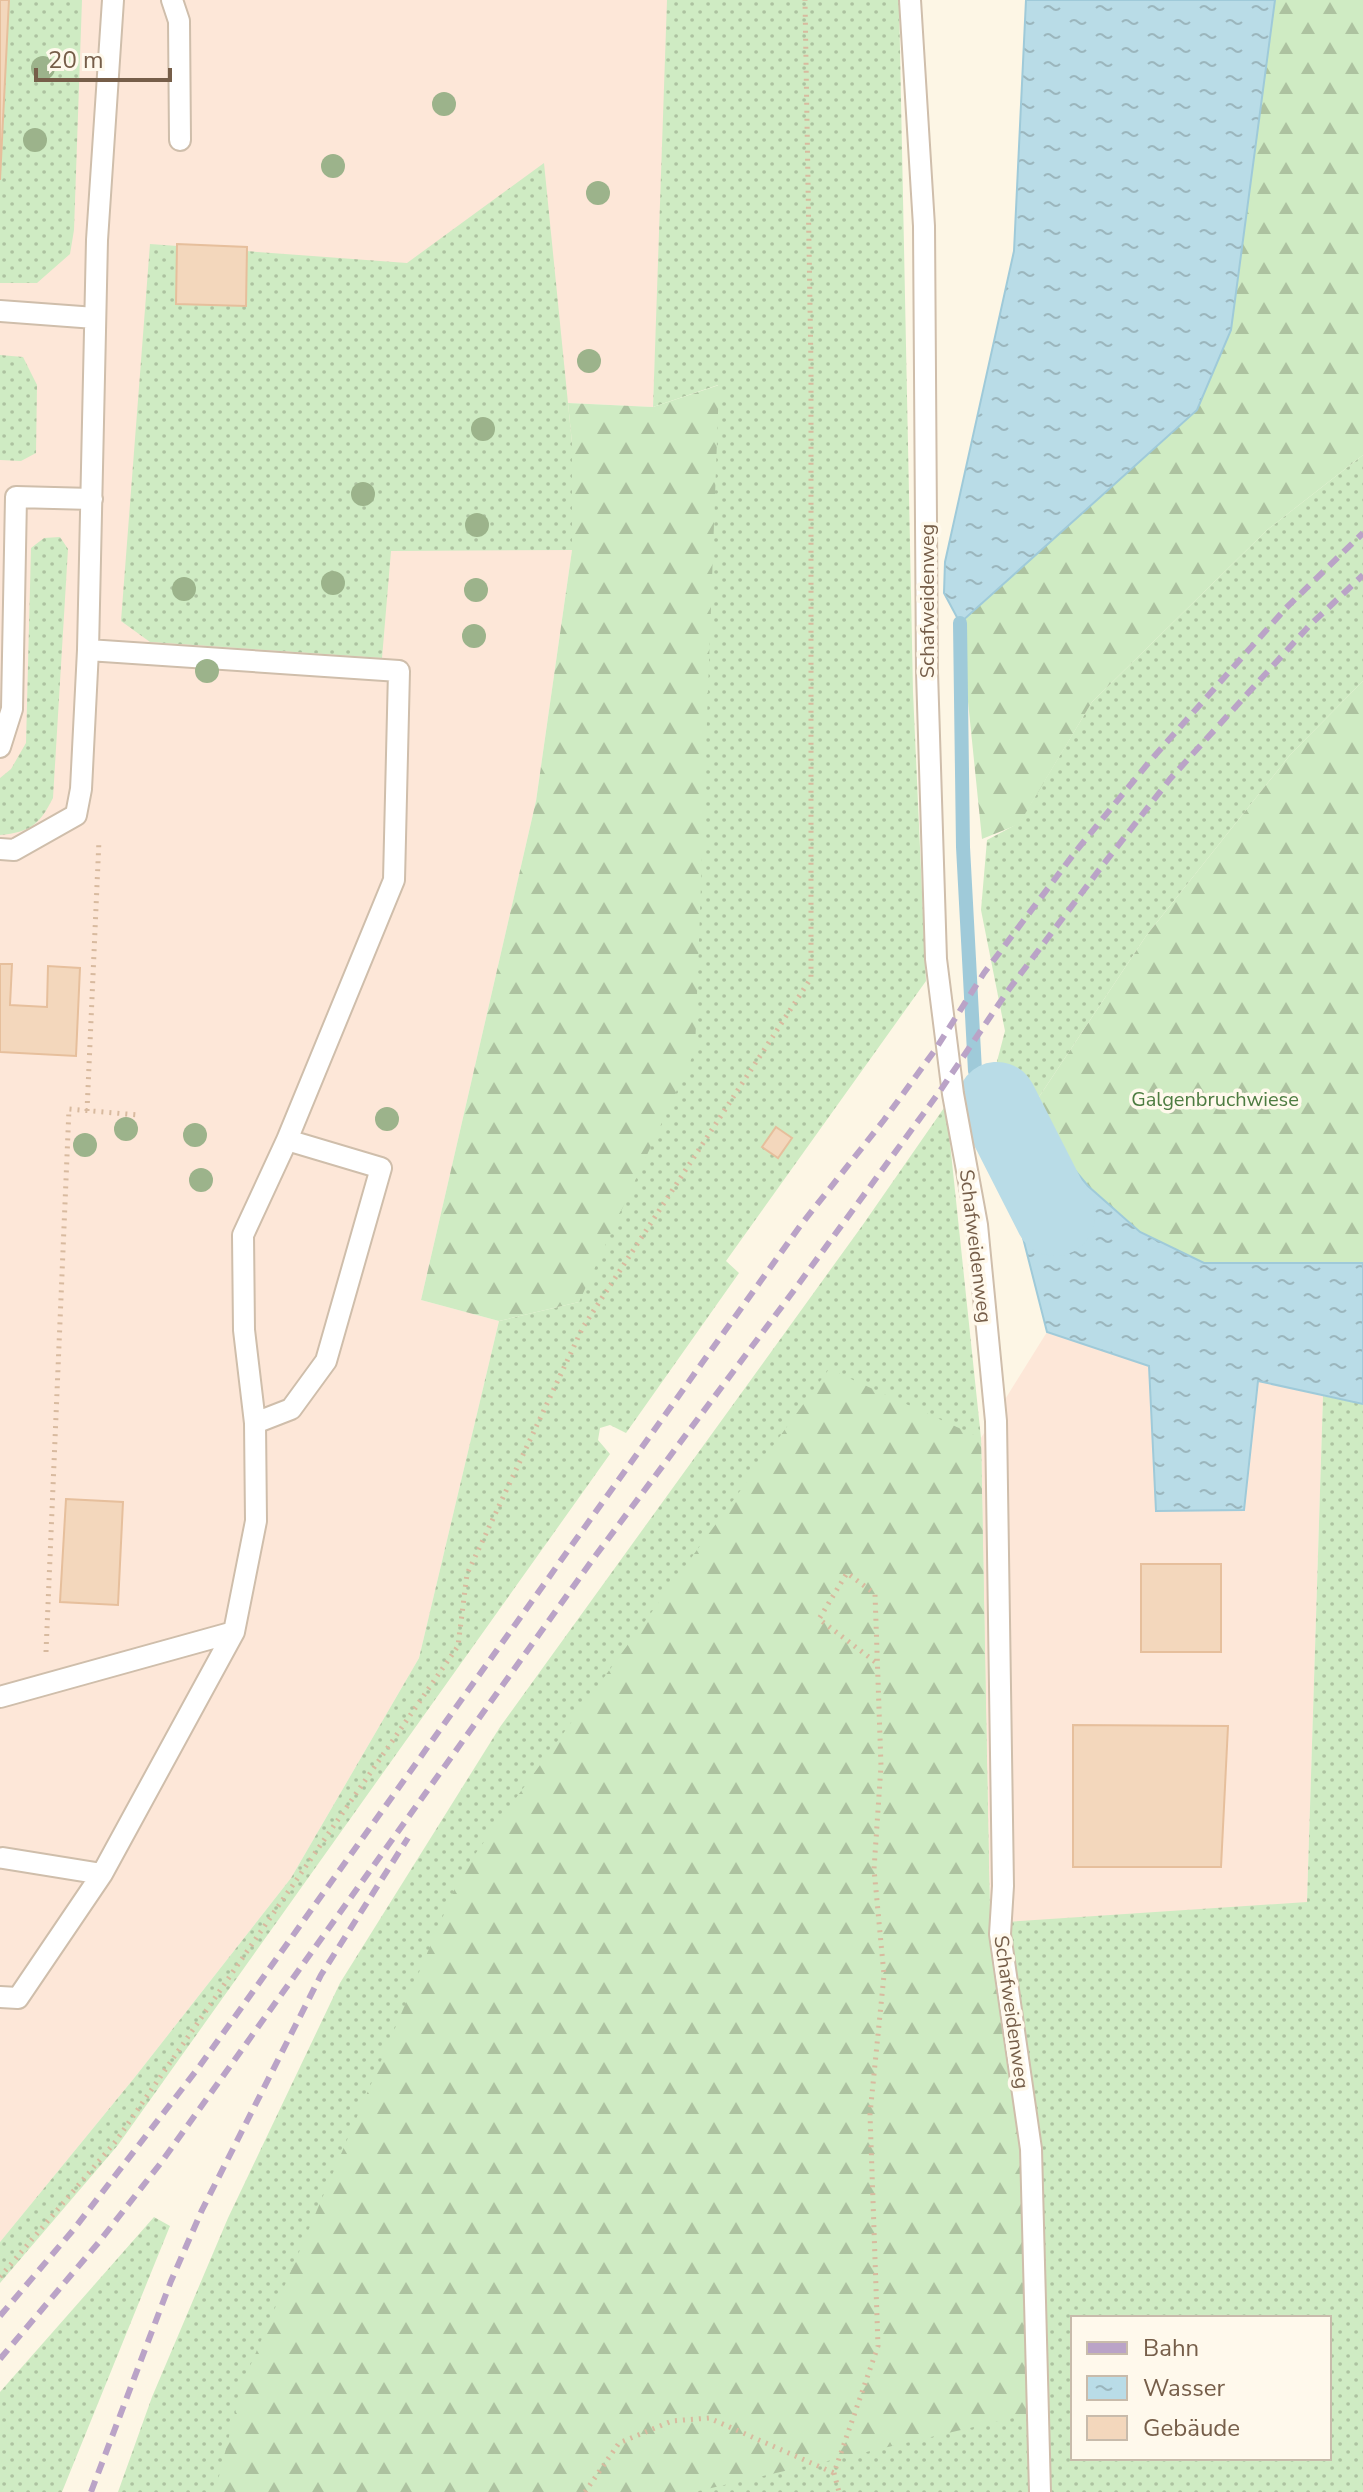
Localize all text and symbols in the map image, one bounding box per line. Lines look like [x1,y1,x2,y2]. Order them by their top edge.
scale bar [36,32,170,82]
text: 20 m [48,44,104,76]
street label: Schafweidenweg [914,524,941,678]
park label: Galgenbruchwiese [1131,1086,1299,1113]
street label: Schafweidenweg [953,1168,998,1324]
street label: Schafweidenweg [987,1934,1036,2090]
legend [1071,2316,1331,2460]
text: Bahn [1143,2332,1199,2364]
text: Wasser [1143,2372,1226,2404]
text: Gebäude [1143,2412,1240,2444]

